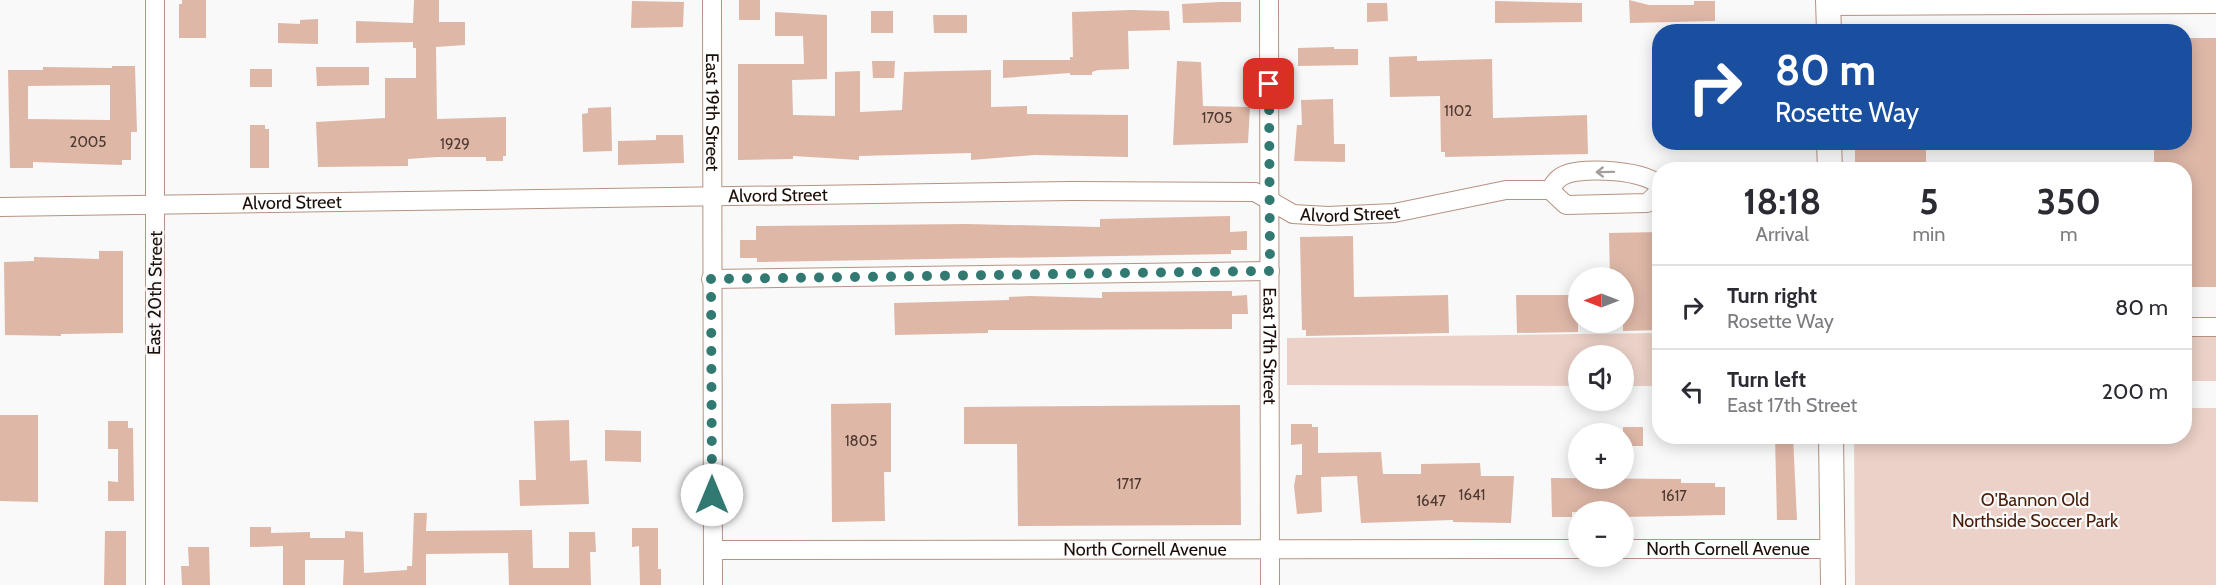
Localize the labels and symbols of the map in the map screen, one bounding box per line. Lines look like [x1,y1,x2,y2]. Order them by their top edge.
street label: East 19th Street [701,53,723,171]
pin [1243,58,1294,109]
house number: 1102 [1444,102,1472,120]
house number: 1705 [1202,109,1232,127]
house number: 2005 [70,133,106,151]
house number: 1929 [440,135,470,153]
one-way arrow [1596,166,1616,178]
street label: Alvord Street [728,184,828,207]
street label: Alvord Street [242,191,342,214]
street label: Alvord Street [1300,201,1402,227]
street label: East 20th Street [143,231,167,355]
north arrow [1568,267,1634,333]
street label: East 17th Street [1258,287,1281,405]
house number: 1805 [845,432,877,450]
position arrow [680,463,744,527]
house number: 1717 [1117,475,1142,493]
house number: 1641 [1459,486,1485,504]
house number: 1617 [1661,487,1687,505]
park label: O'Bannon Old Northside Soccer Park [1952,489,2119,532]
house number: 1647 [1416,492,1446,510]
street label: North Cornell Avenue [1063,538,1227,561]
street label: North Cornell Avenue [1646,538,1810,560]

